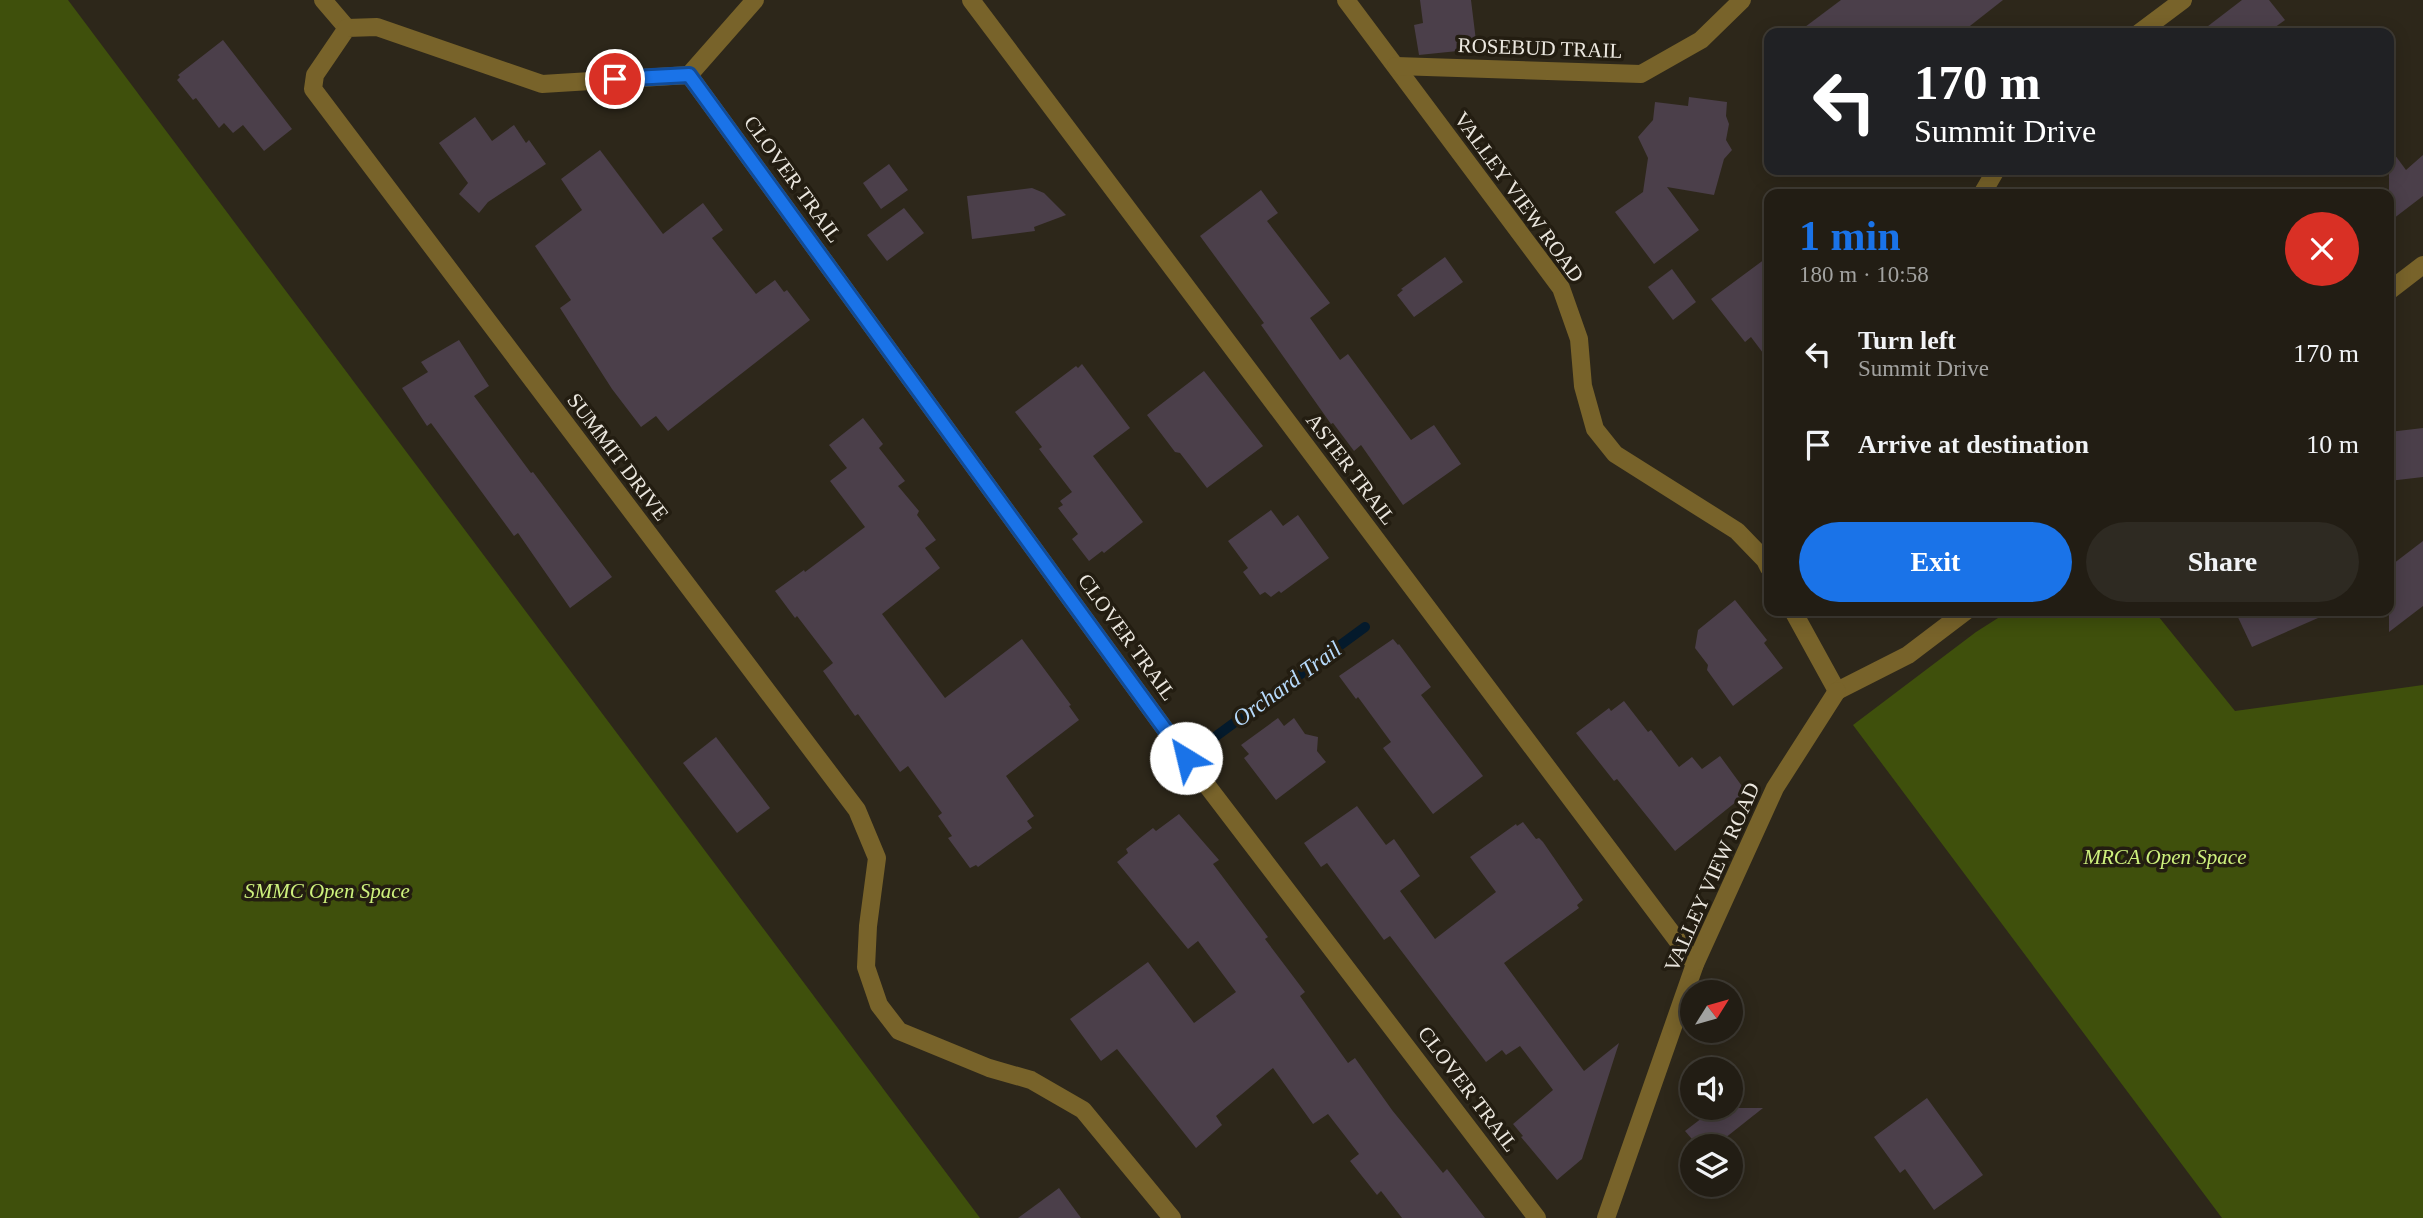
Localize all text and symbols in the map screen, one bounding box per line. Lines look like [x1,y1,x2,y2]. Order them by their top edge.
street label: ROSEBUD TRAIL [1457,33,1623,63]
pin [585,49,645,109]
text: 170 m [1914,55,2041,110]
icon: left [1799,56,1890,147]
icon: arrive [596,60,634,98]
street label: VALLEY VIEW ROAD [1449,107,1589,287]
street label: CLOVER TRAIL [739,111,847,247]
text: Summit Drive [1914,113,2096,149]
button: close [2285,212,2359,286]
text: 1 min [1799,213,1901,259]
text: 180 m · 10:58 [1799,262,1929,287]
text: Turn left [1858,326,1956,355]
icon: left [1799,335,1837,373]
text: 170 m [2293,339,2359,368]
text: Summit Drive [1858,356,1989,381]
street label: SUMMIT DRIVE [562,389,674,525]
street label: ASTER TRAIL [1301,409,1401,529]
icon: arrive [1799,426,1837,464]
text: Arrive at destination [1858,430,2089,459]
text: 10 m [2306,430,2359,459]
button: Exit [1799,522,2072,602]
button: Share [2086,522,2359,602]
street label: CLOVER TRAIL [1073,569,1181,705]
water label: Orchard Trail [1228,636,1346,732]
position arrow [1149,721,1223,795]
street label: VALLEY VIEW ROAD [1659,779,1765,975]
park label: MRCA Open Space [2083,845,2246,869]
park label: SMMC Open Space [244,879,410,903]
north arrow [1680,980,1743,1043]
map controls [1680,980,1743,1197]
street label: CLOVER TRAIL [1413,1022,1523,1156]
button: sound [1680,1057,1743,1120]
button: layers [1680,1134,1743,1197]

